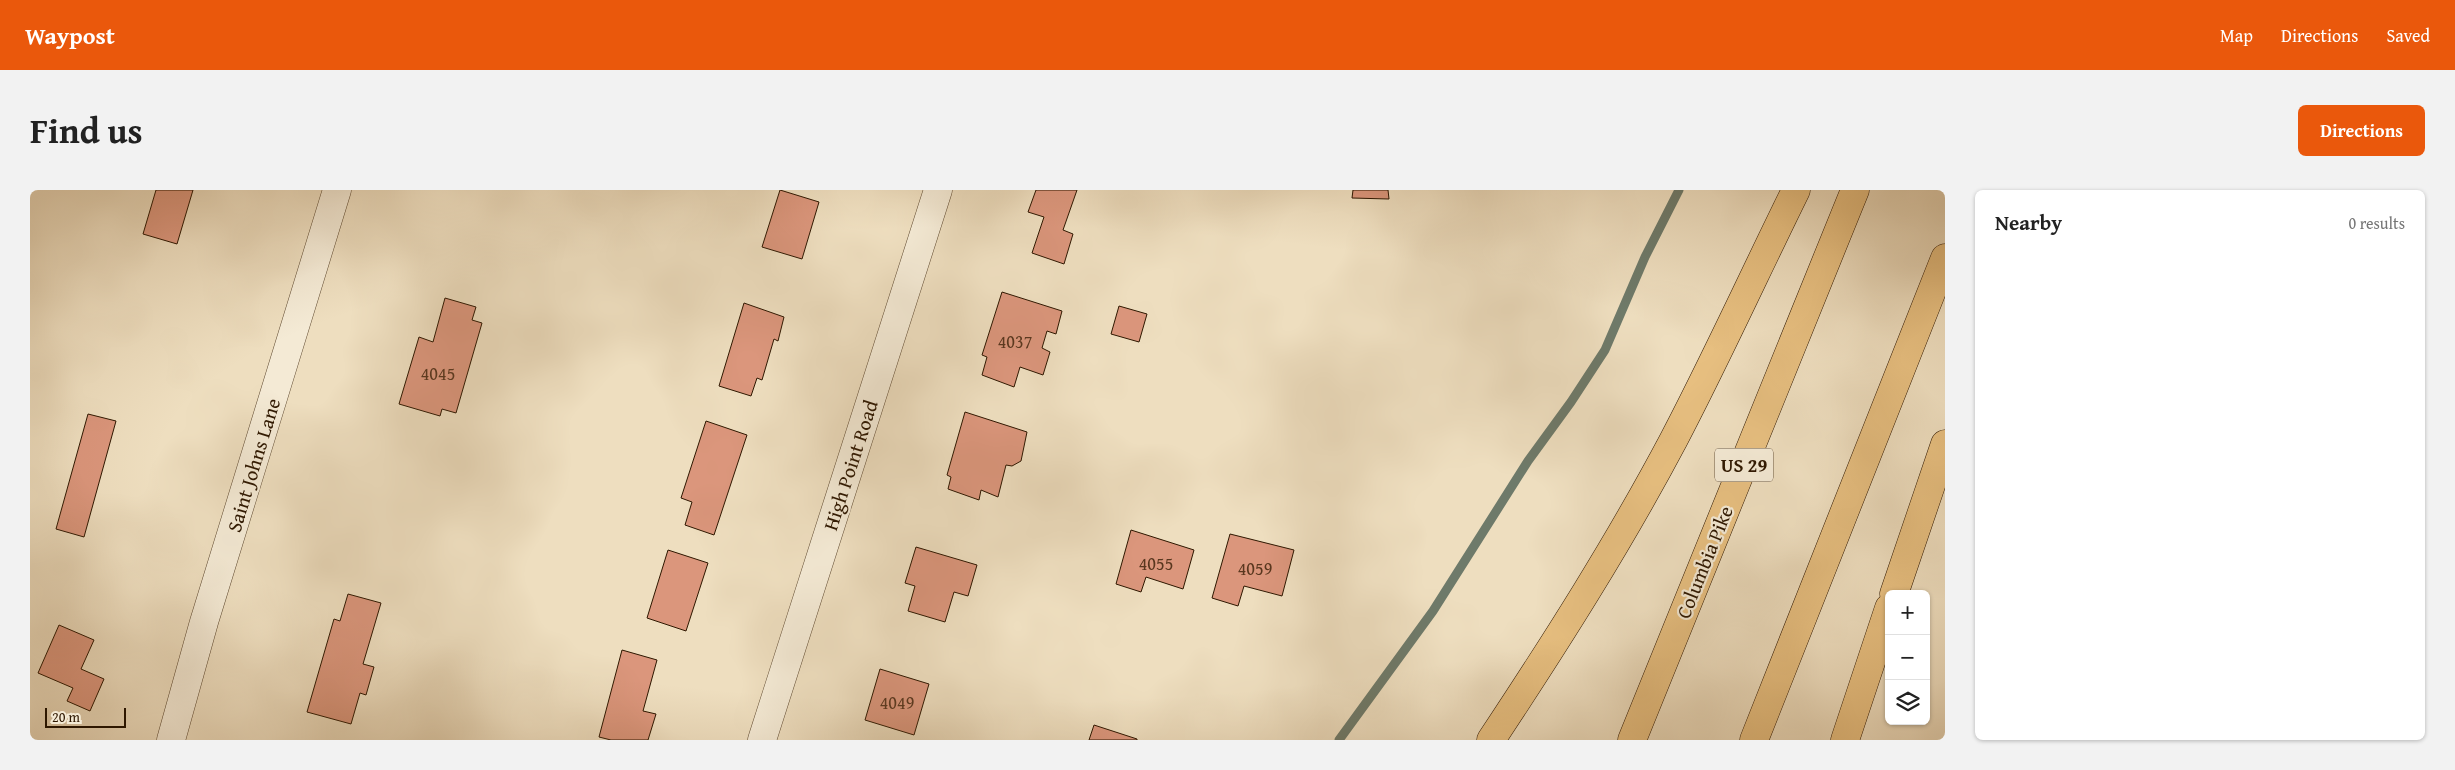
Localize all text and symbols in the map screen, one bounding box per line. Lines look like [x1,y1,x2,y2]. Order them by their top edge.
text: Waypost [25,18,115,53]
text: Map [2220,22,2253,49]
text: Directions [2281,22,2358,49]
text: Saved [2386,22,2430,49]
text: Find us [30,105,143,156]
button: Directions [2298,105,2425,156]
text: Nearby [1995,207,2062,238]
text: 0 results [2348,211,2405,235]
house number: 4037 [998,328,1032,355]
house number: 4045 [421,360,455,387]
street label: Saint Johns Lane [219,394,287,536]
street label: High Point Road [815,396,885,534]
road number: US 29 [1715,448,1773,482]
street label: Columbia Pike [1668,501,1740,623]
house number: 4055 [1139,550,1173,577]
house number: 4059 [1238,555,1272,582]
map controls [1885,590,1930,725]
button: + [1885,590,1930,635]
button: − [1885,635,1930,680]
button: layers [1885,680,1930,725]
house number: 4049 [880,689,914,716]
scale bar [45,705,126,728]
text: 20 m [52,707,80,727]

